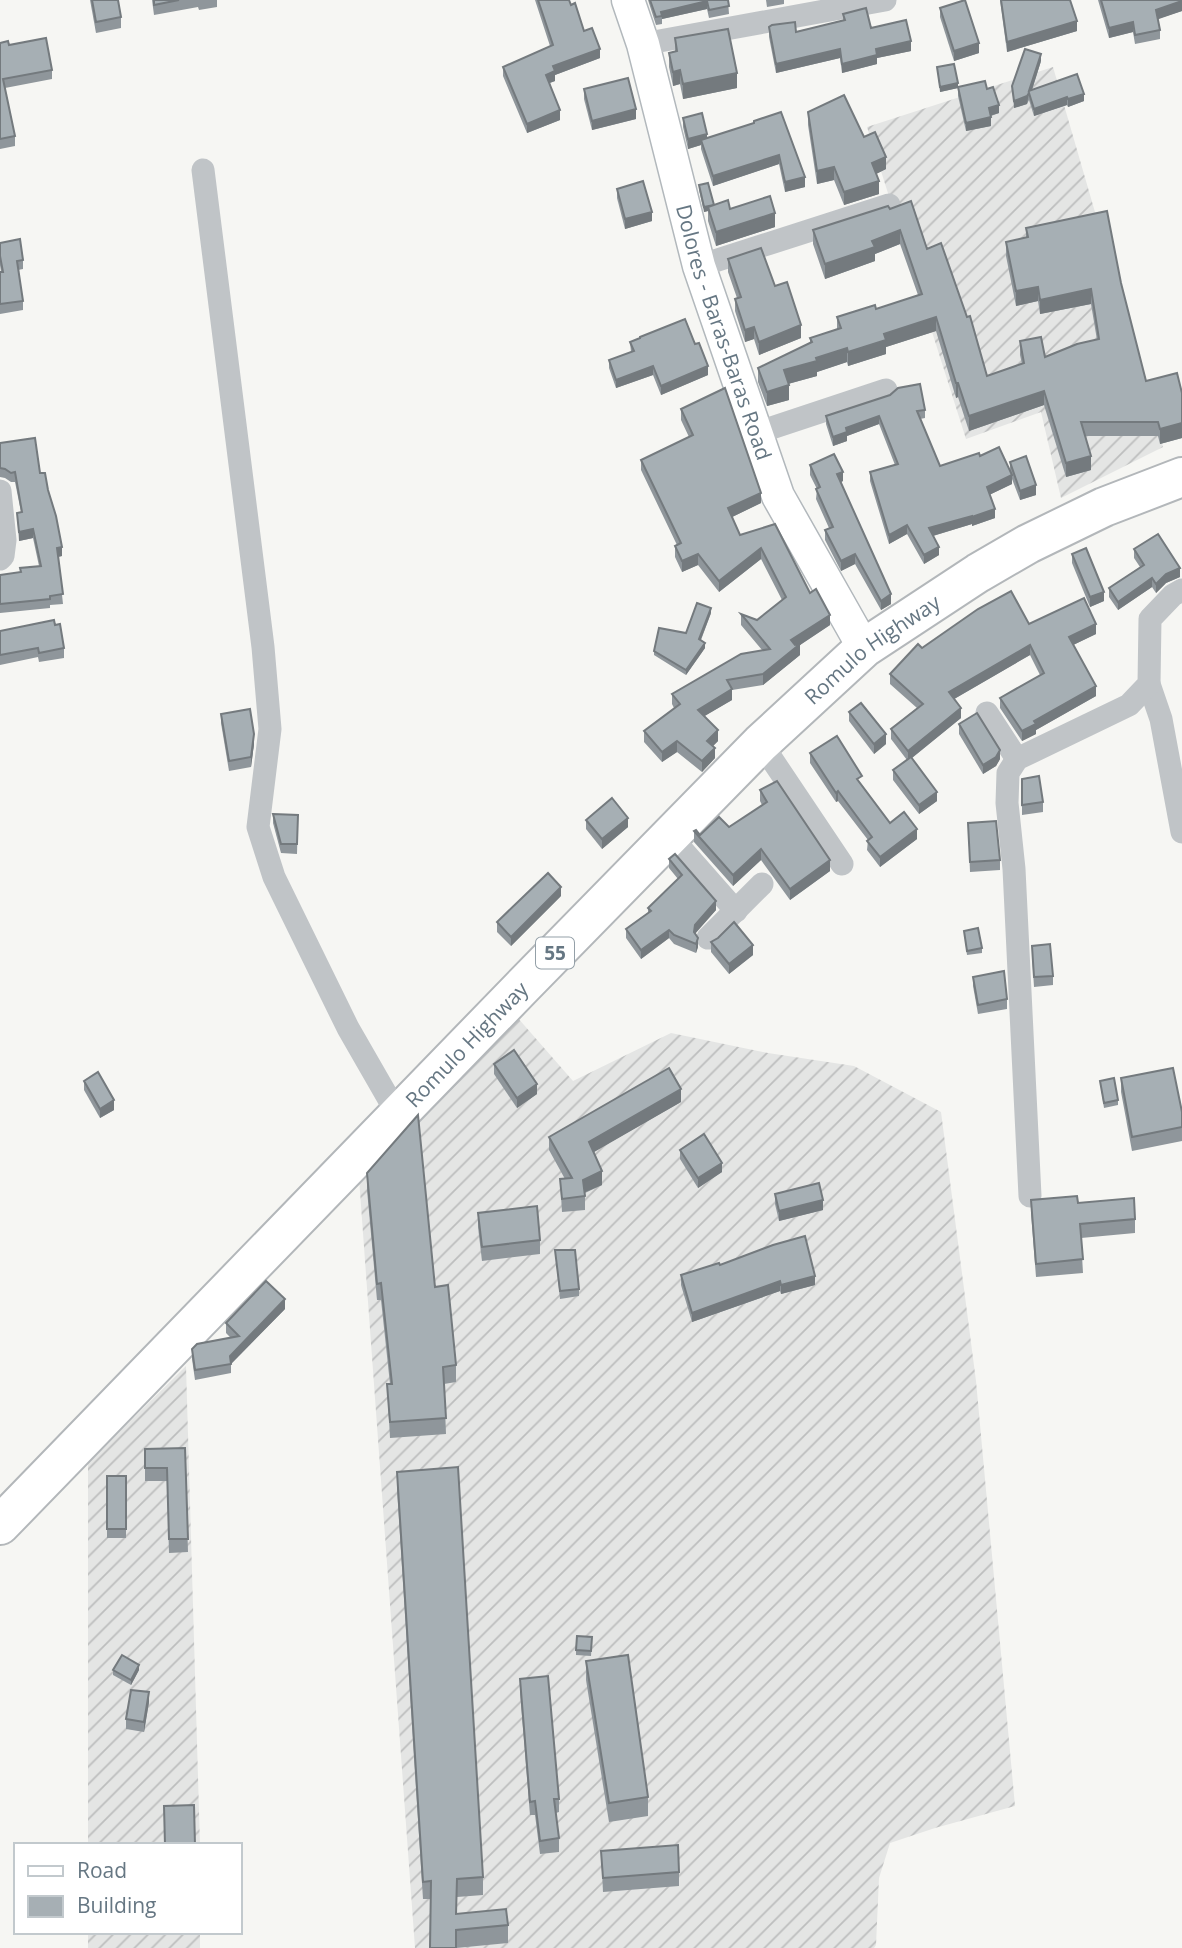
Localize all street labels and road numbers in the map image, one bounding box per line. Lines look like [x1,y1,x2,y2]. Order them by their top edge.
street label: Dolores - Baras-Baras Road [670,201,779,464]
street label: Romulo Highway [798,588,946,710]
road number: 55 [536,937,574,968]
street label: Romulo Highway [399,975,534,1113]

